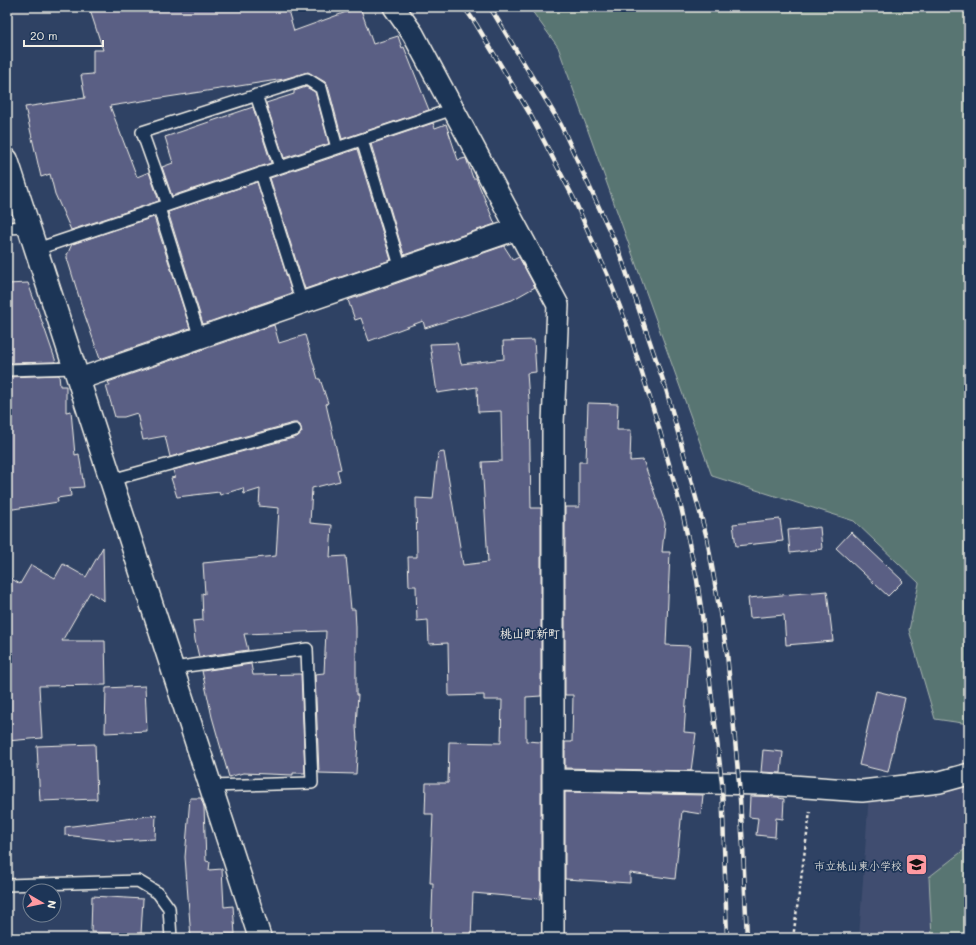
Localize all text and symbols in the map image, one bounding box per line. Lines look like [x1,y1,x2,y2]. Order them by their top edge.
scale bar [24,22,103,48]
text: 20 m [30,27,58,43]
district label: 桃山町新町 [500,625,560,641]
school or university icon: 市立桃山東小学校 [904,852,930,878]
place label: 市立桃山東小学校 [814,858,902,873]
north arrow [22,883,62,923]
text: N [44,899,60,910]

